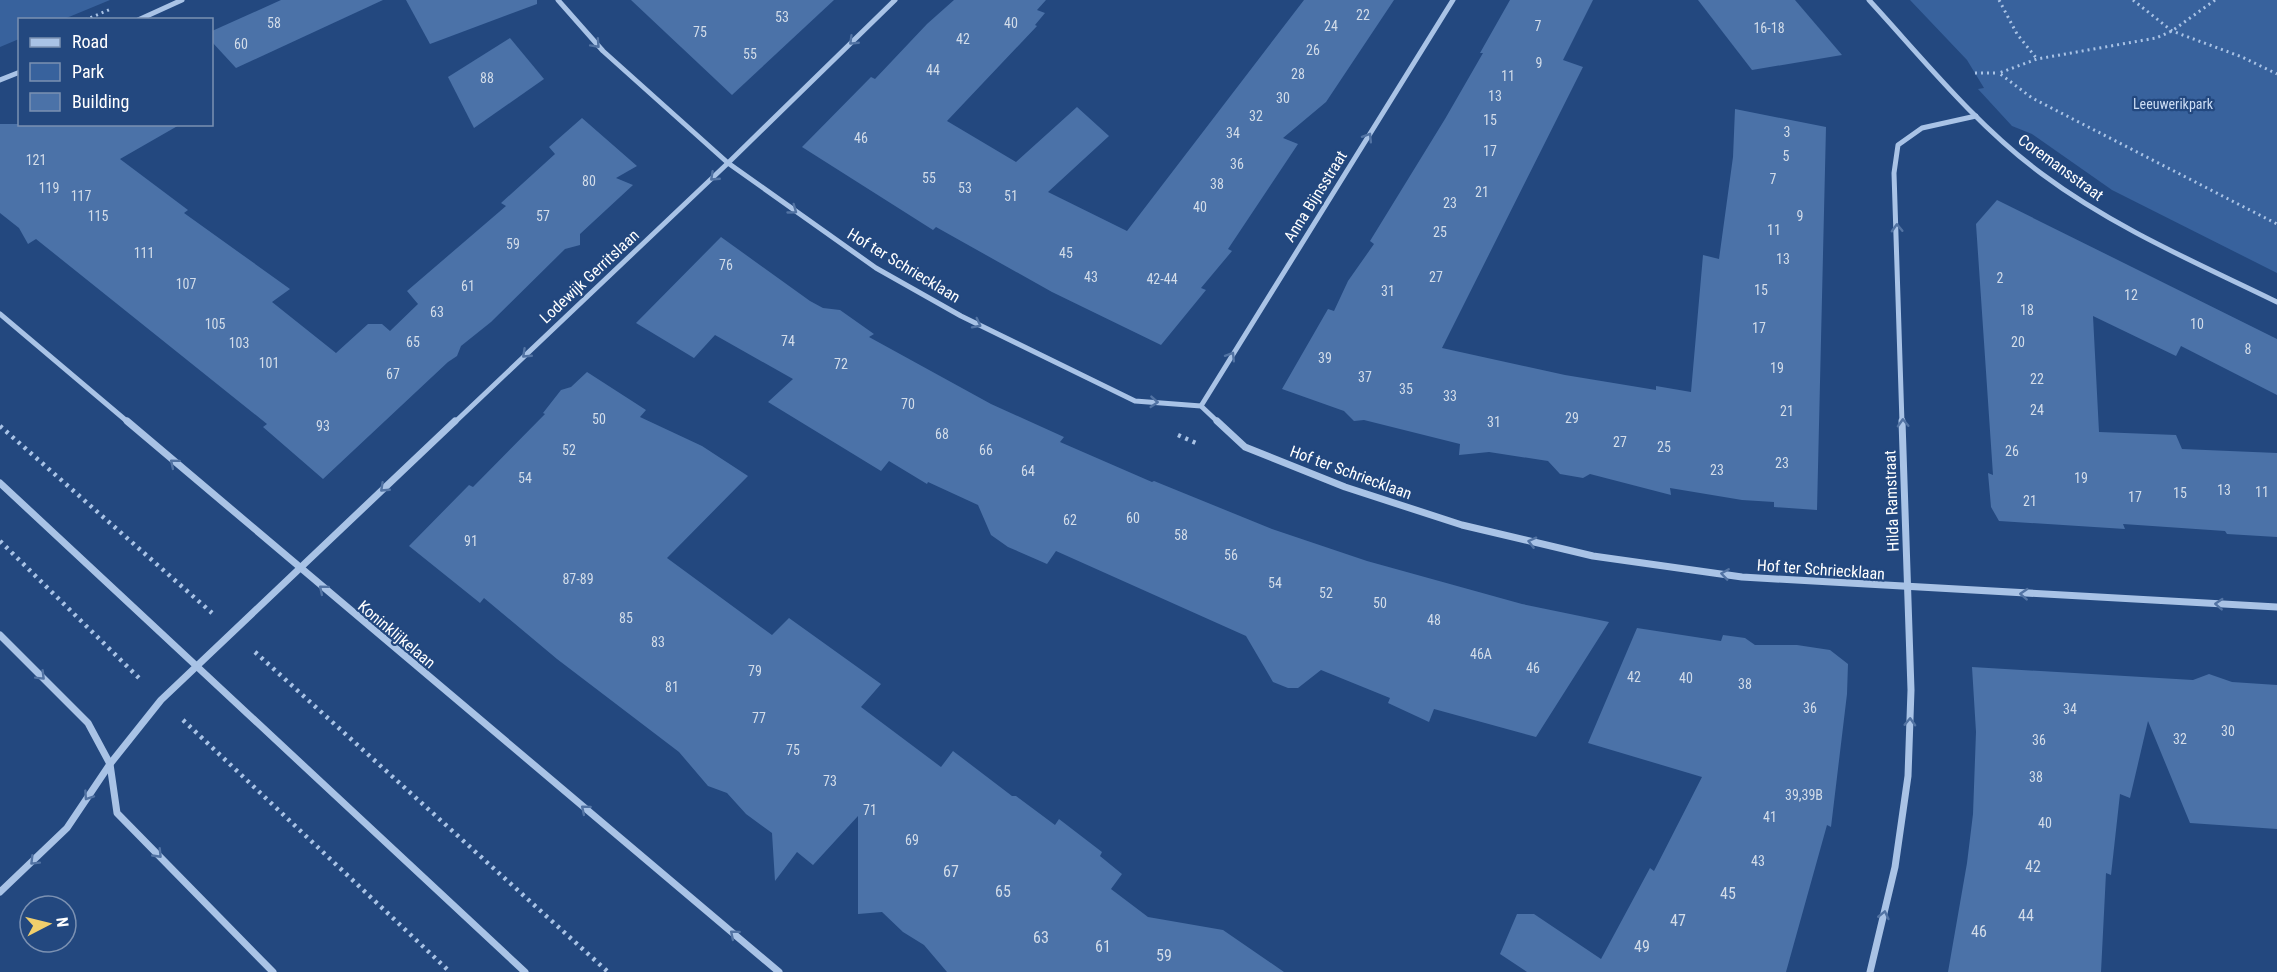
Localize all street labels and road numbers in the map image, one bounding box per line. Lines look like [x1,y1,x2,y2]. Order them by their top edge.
street label: Coremansstraat [2014,130,2107,205]
street label: Anna Bijnsstraat [1280,147,1351,245]
street label: Hof ter Schriecklaan [844,224,964,307]
street label: Lodewijk Gerritslaan [536,226,643,327]
street label: Hof ter Schriecklaan [1287,442,1414,503]
street label: Hilda Ramstraat [1880,450,1903,552]
street label: Hof ter Schriecklaan [1756,556,1886,583]
street label: Koninklijkelaan [354,597,439,672]

